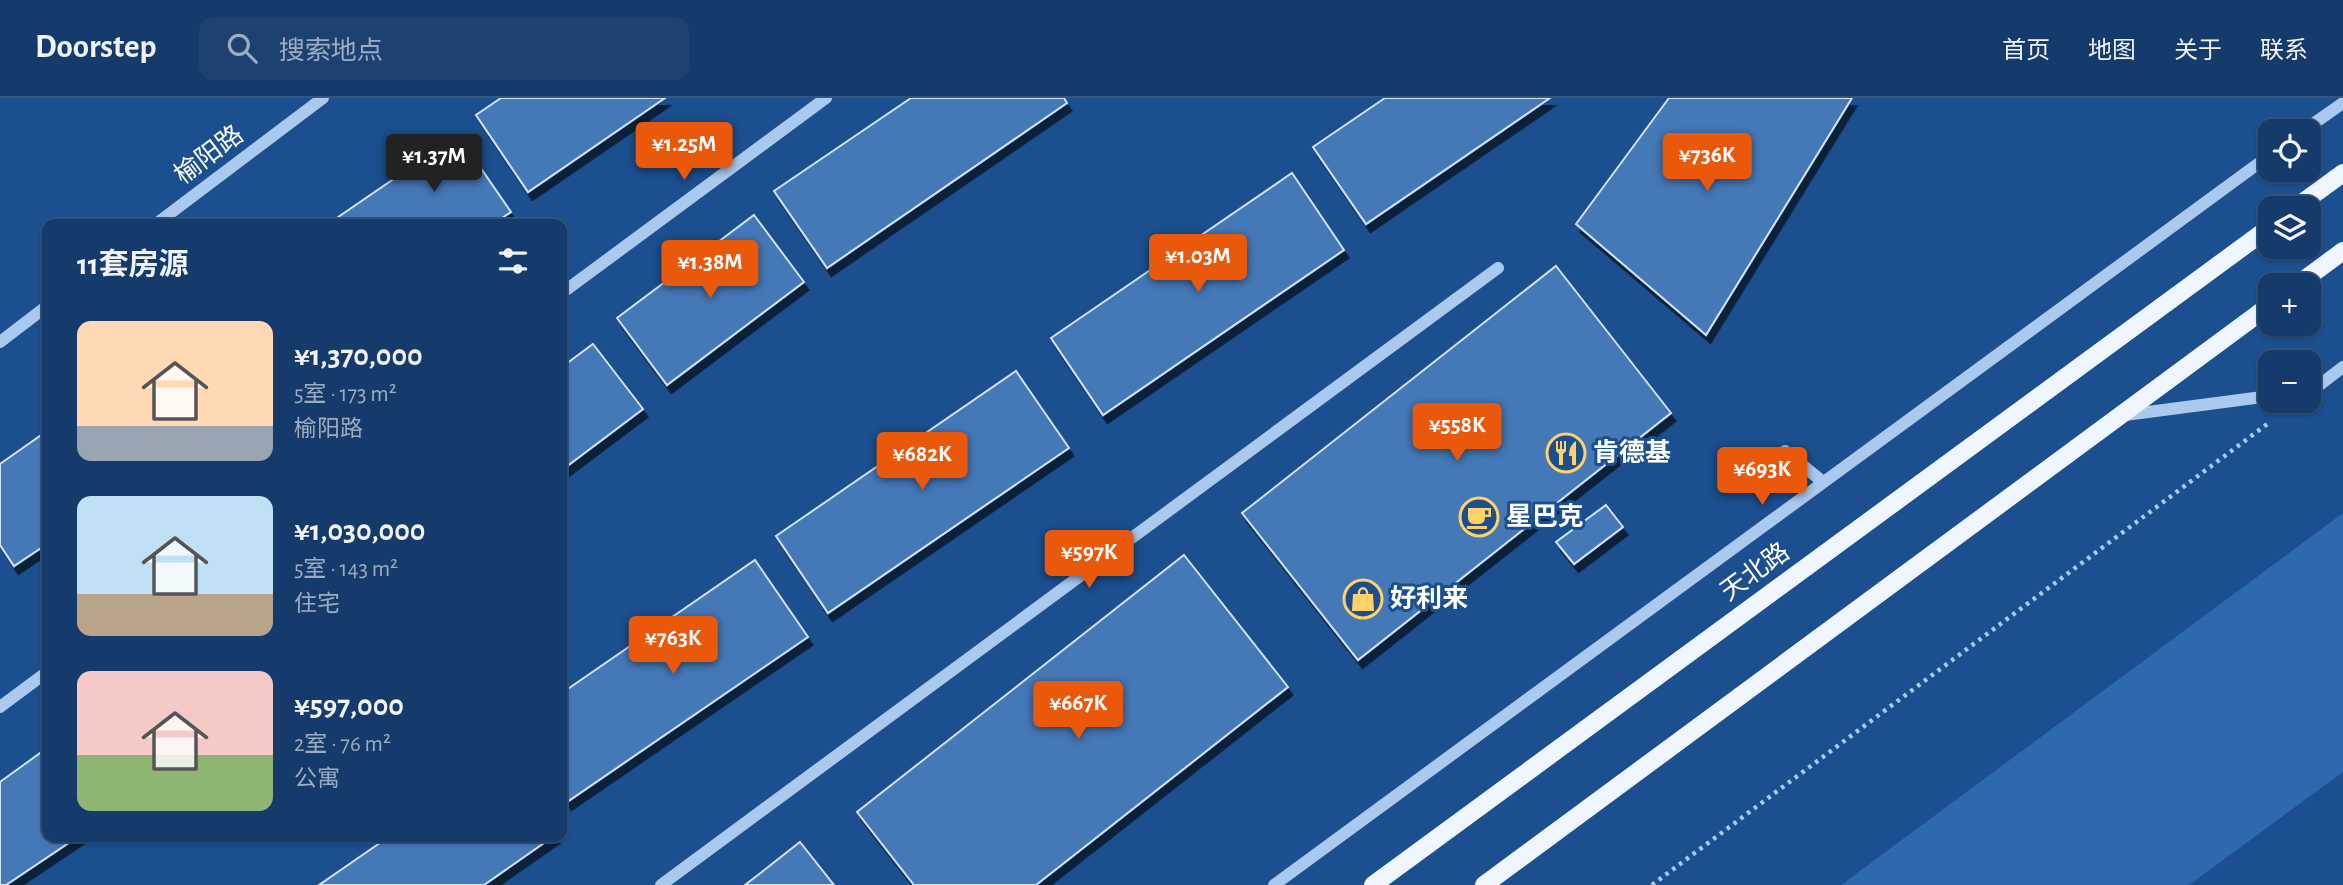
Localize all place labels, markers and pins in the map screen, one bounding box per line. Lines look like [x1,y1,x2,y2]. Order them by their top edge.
pin: ¥1.25M [627,122,741,182]
pin: ¥1.37M [377,134,491,194]
pin: ¥736K [1658,134,1756,193]
pin: ¥1.03M [1141,234,1255,294]
pin: ¥1.38M [653,240,767,300]
pin: ¥558K [1408,404,1506,463]
pin: ¥682K [873,432,971,492]
restaurant icon: 肯德基 [1545,432,1587,474]
place label: 肯德基 [1593,438,1671,466]
pin: ¥693K [1713,448,1811,507]
cafe icon: 星巴克 [1458,496,1500,538]
place label: 星巴克 [1506,502,1584,530]
pin: ¥597K [1040,531,1138,590]
shop icon: 好利来 [1342,578,1384,620]
place label: 好利来 [1390,584,1468,612]
pin: ¥763K [624,616,722,676]
pin: ¥667K [1029,682,1127,741]

